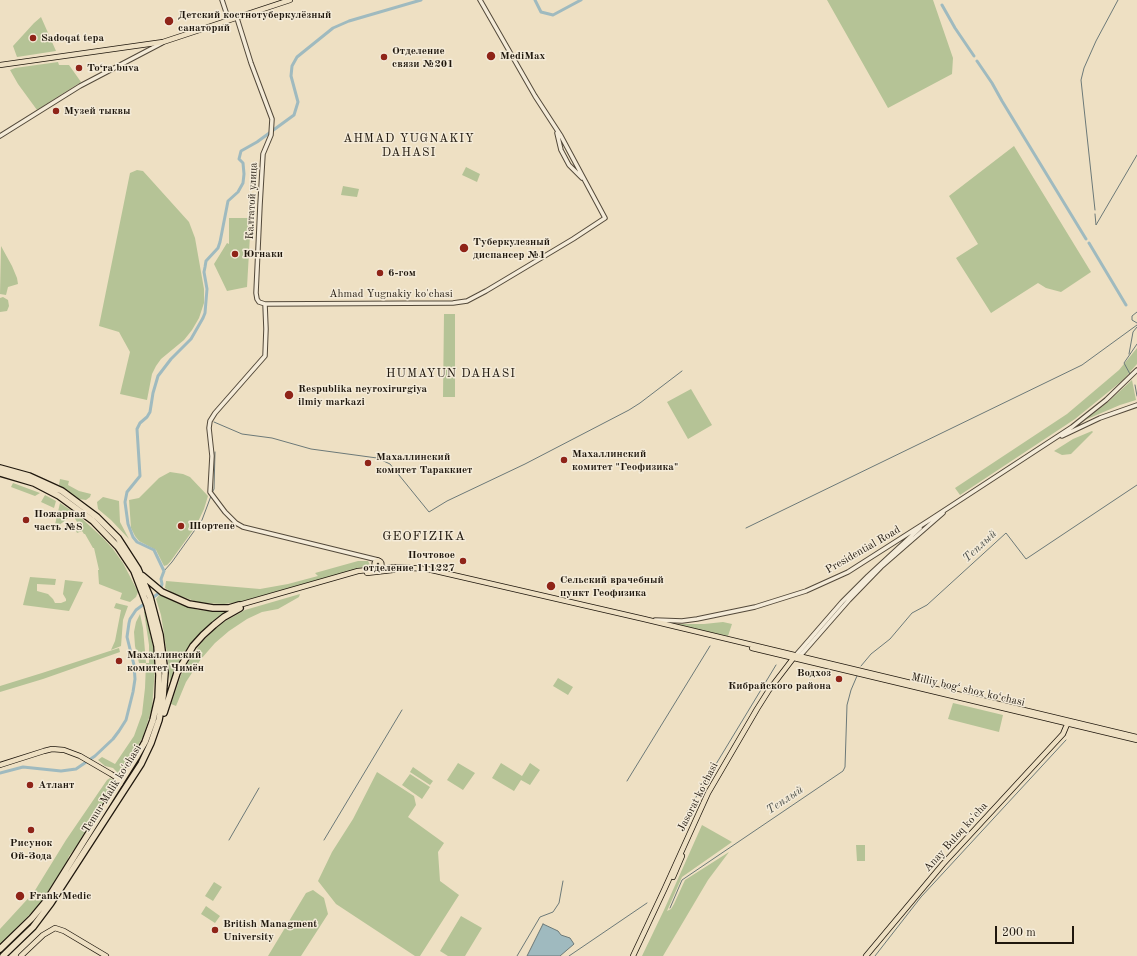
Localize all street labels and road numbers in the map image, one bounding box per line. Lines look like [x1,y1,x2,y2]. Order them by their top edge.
street label: Калтатой улица [243,162,261,240]
street label: Ahmad Yugnakiy ko'chasi [329,287,453,301]
street label: Presidential Road [823,523,903,577]
street label: Milliy bog‘ shox ko‘chasi [910,671,1026,709]
street label: Temur Malik ko'chasi [80,742,144,836]
street label: Jasorat koʻchasi [675,760,721,834]
street label: Anay Buloq ko'cha [921,800,991,874]

